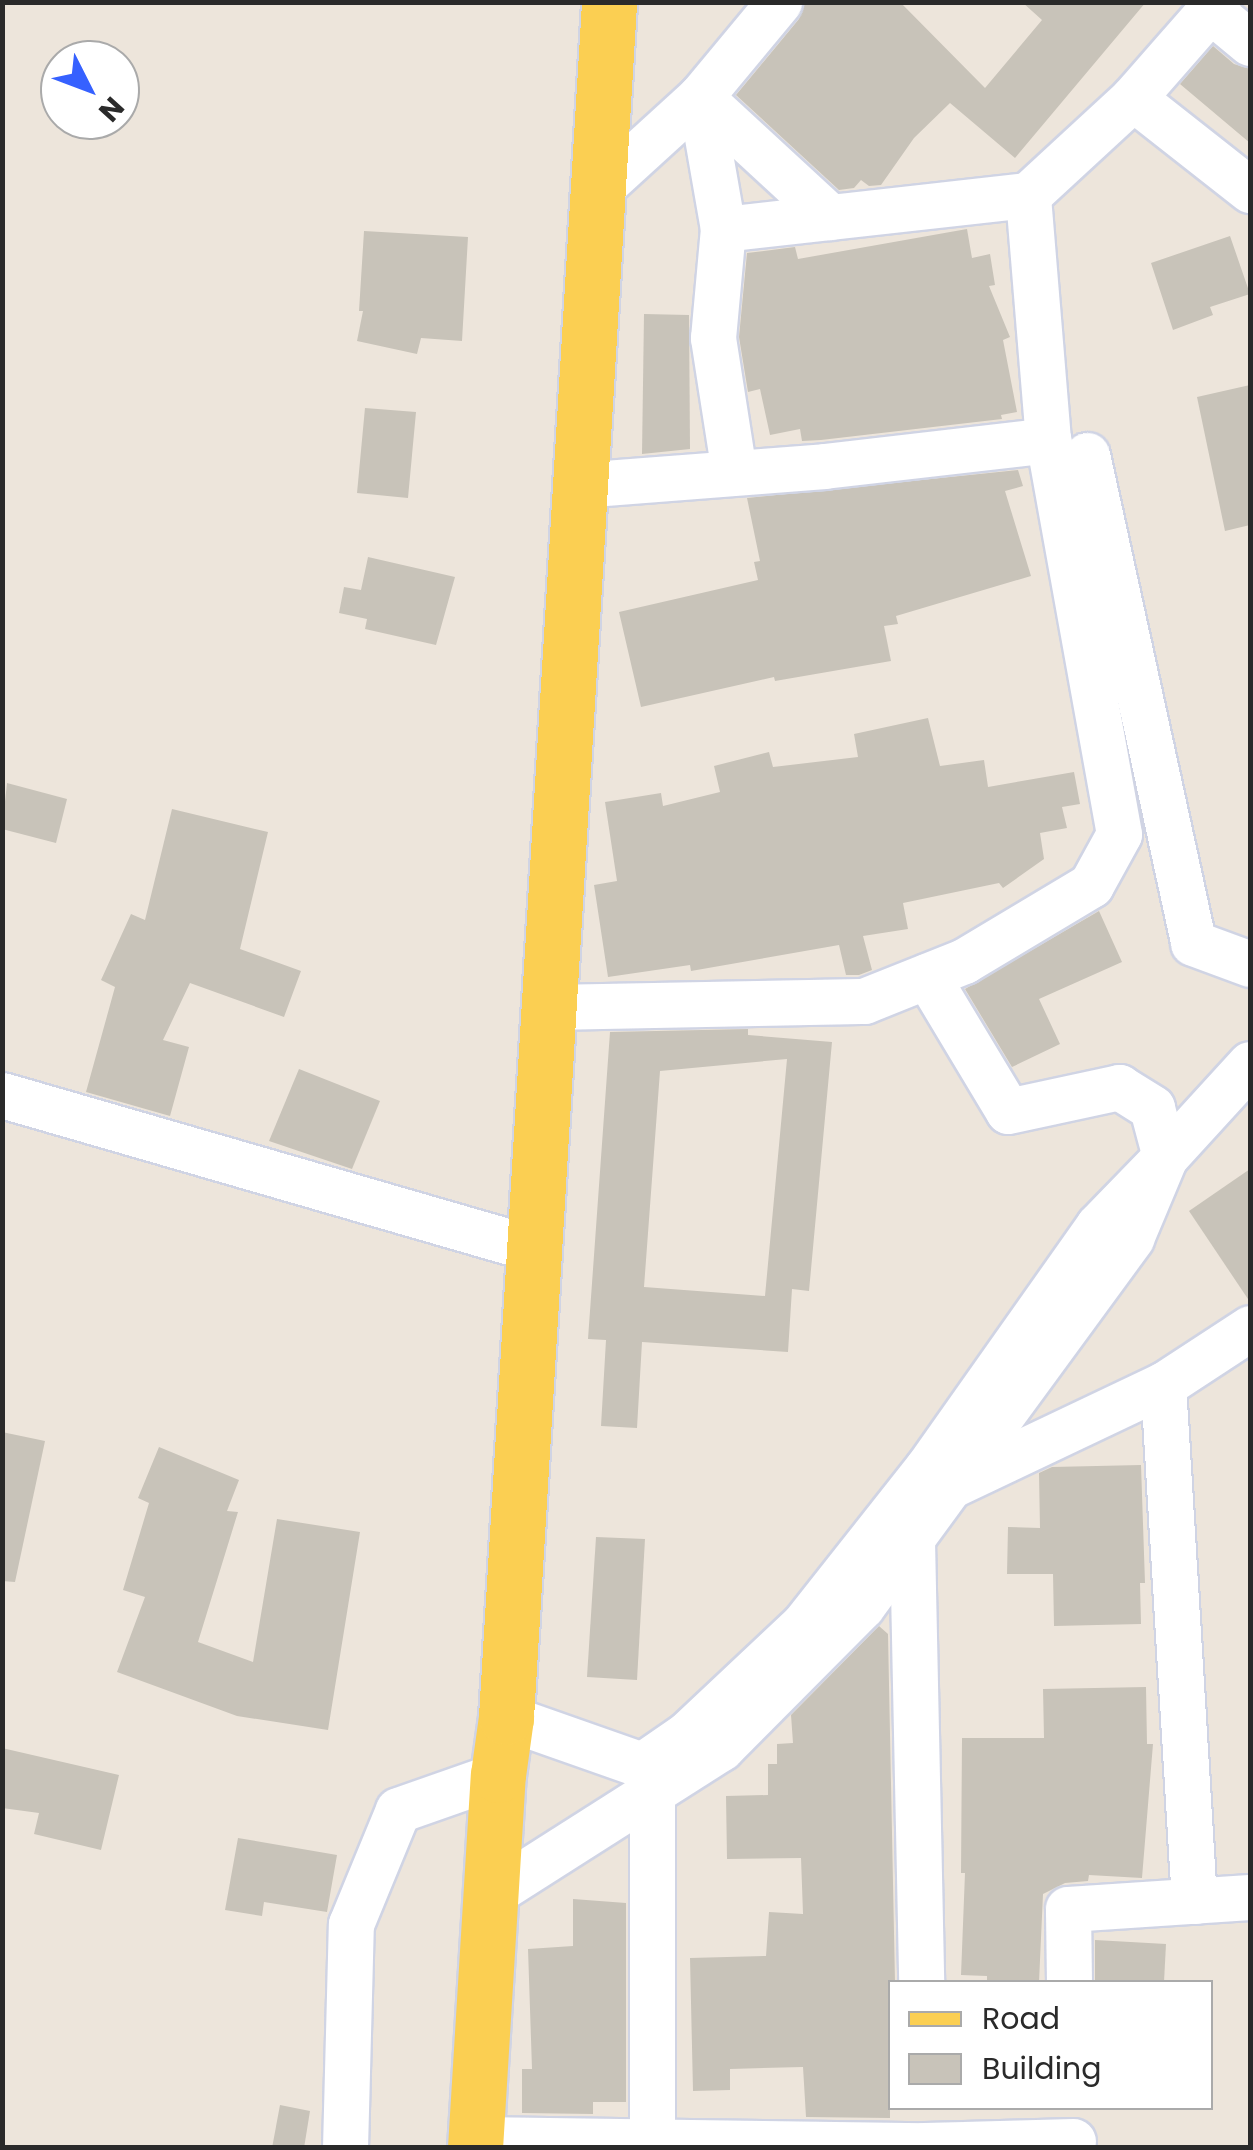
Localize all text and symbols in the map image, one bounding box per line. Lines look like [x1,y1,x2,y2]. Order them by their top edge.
north arrow [40,40,140,140]
text: N [90,88,133,130]
legend [888,1980,1213,2110]
text: Road [982,1997,1060,2040]
text: Building [982,2047,1102,2090]

